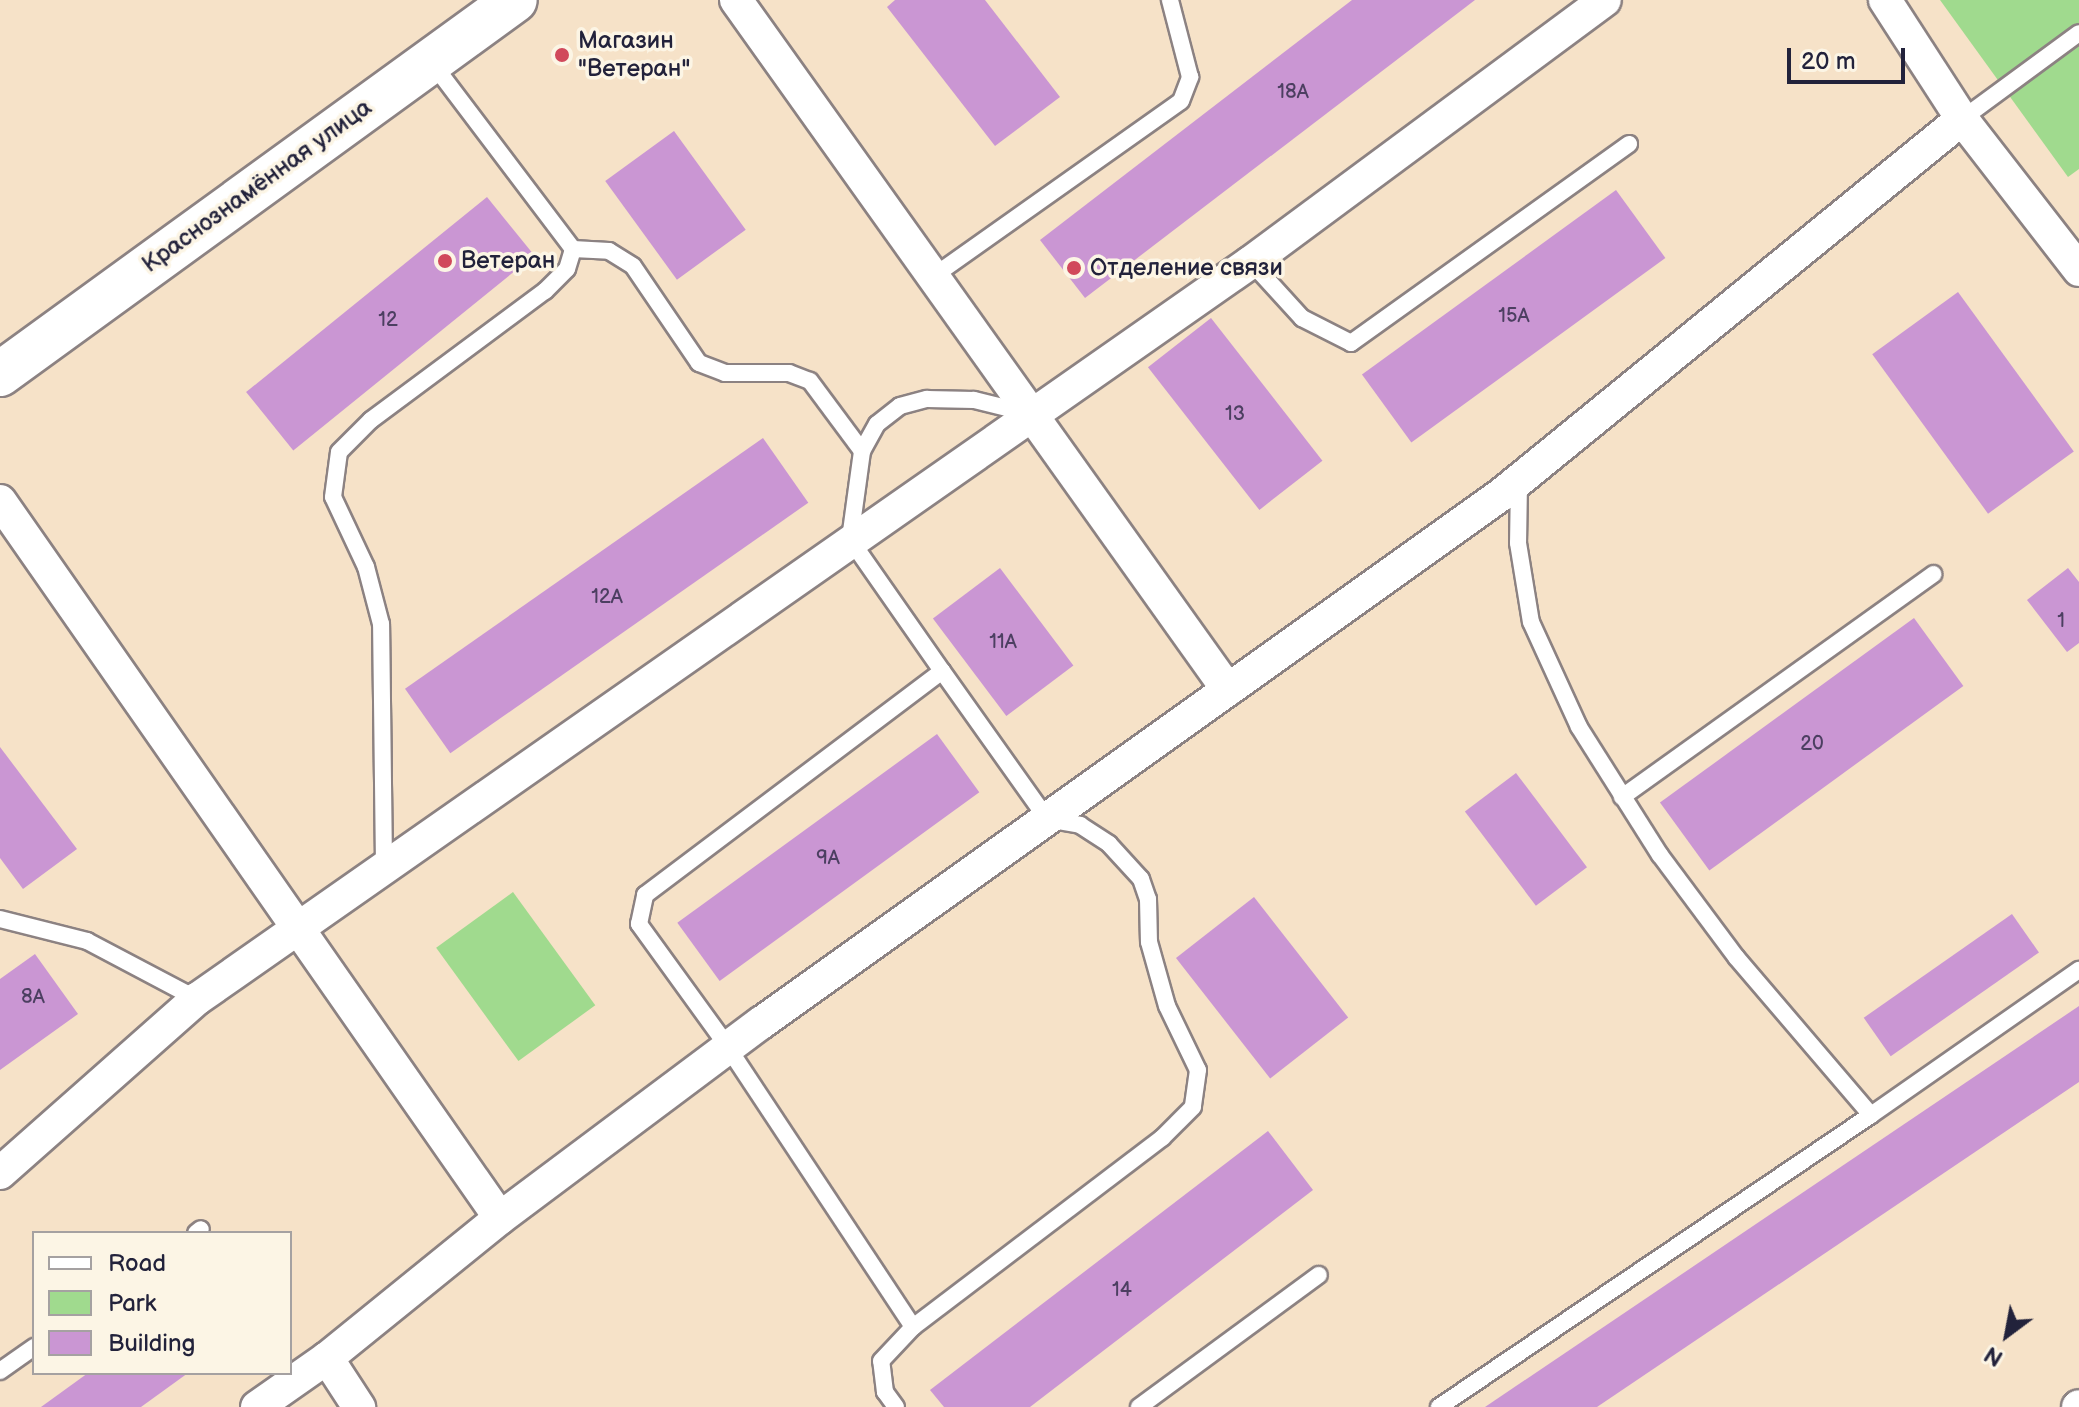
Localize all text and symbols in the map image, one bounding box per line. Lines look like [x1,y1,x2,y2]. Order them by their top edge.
place label: Магазин "Ветеран" [578,27,690,83]
scale bar [1791,32,1909,82]
marker: Магазин "Ветеран" [553,46,571,64]
text: 20 m [1801,47,1856,76]
house number: 18А [1277,80,1309,104]
street label: Краснознамённая улица [137,93,377,279]
place label: Ветеран [461,247,555,275]
marker: Ветеран [436,252,454,270]
place label: Отделение связи [1090,254,1283,282]
marker: Отделение связи [1065,259,1083,277]
house number: 15А [1498,304,1530,328]
house number: 12 [378,308,398,332]
house number: 13 [1225,402,1245,426]
house number: 12А [591,585,623,609]
house number: 1 [2057,609,2065,633]
house number: 11А [989,630,1017,654]
house number: 20 [1800,732,1824,756]
house number: 9А [816,846,840,870]
house number: 8А [21,985,45,1009]
legend [32,1231,292,1375]
text: Road [108,1249,166,1278]
house number: 14 [1112,1278,1132,1302]
text: Park [108,1289,156,1318]
north arrow [1967,1295,2047,1375]
text: Building [108,1329,195,1358]
text: N [1980,1340,2008,1372]

